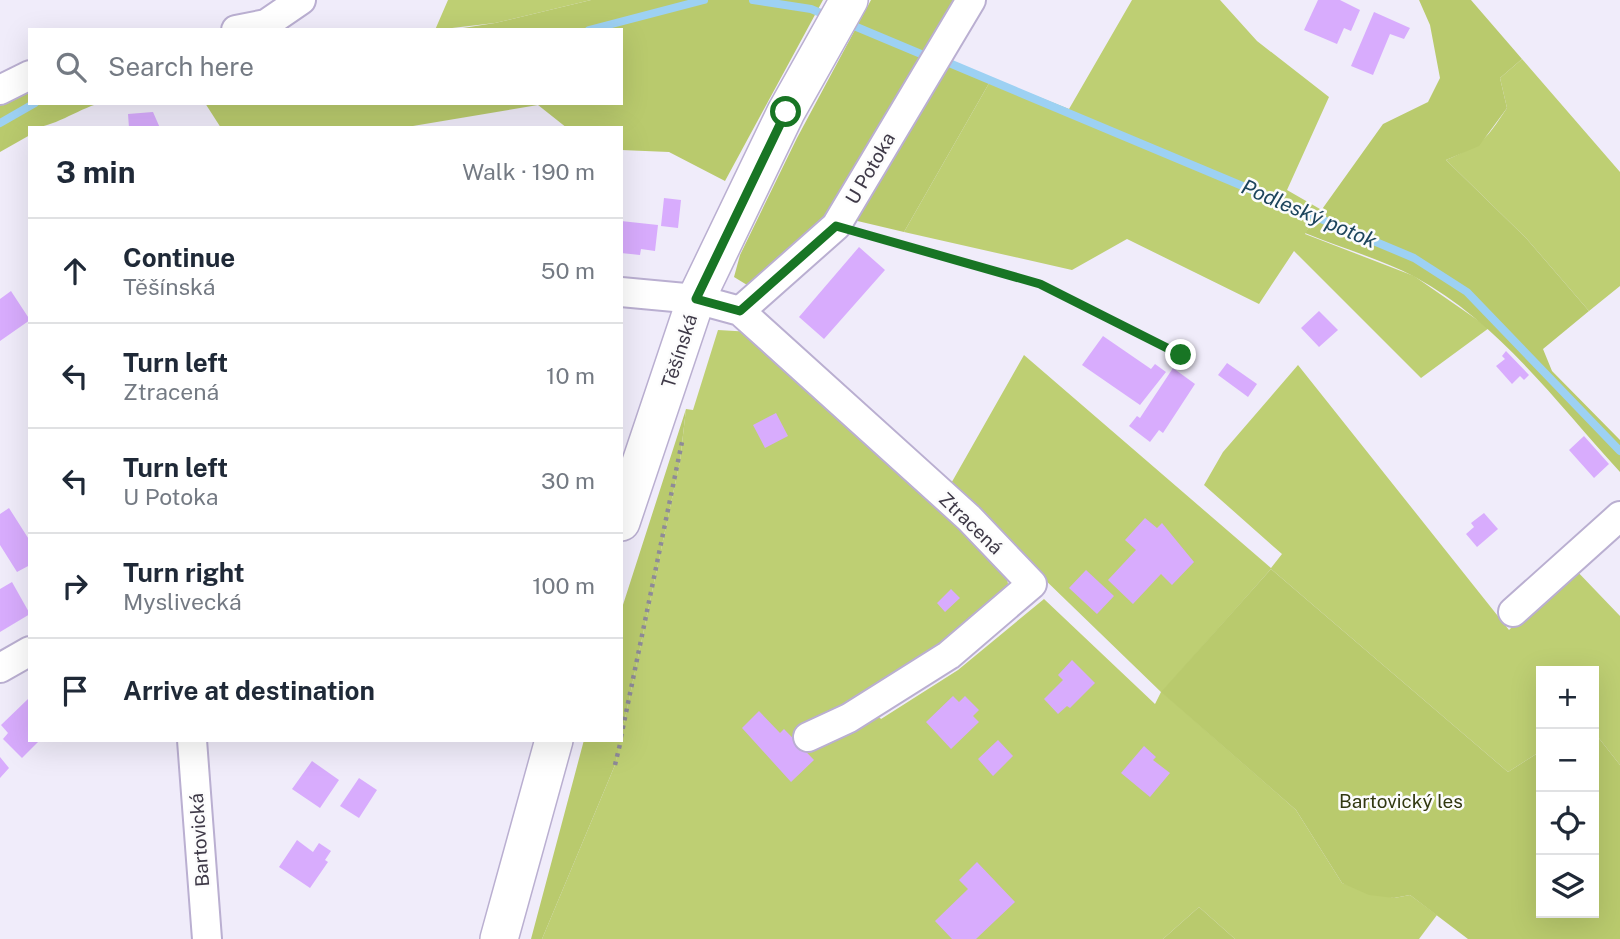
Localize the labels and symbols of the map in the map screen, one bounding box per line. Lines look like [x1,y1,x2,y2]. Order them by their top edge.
route start [770,96,801,127]
street label: U Potoka [841,128,899,208]
water label: Podleský potok [1238,174,1381,254]
street label: Těšínská [657,311,701,391]
route end [1165,339,1196,370]
street label: Ztracená [935,487,1007,559]
park label: Bartovický les [1339,790,1463,812]
street label: Bartovická [185,793,213,887]

